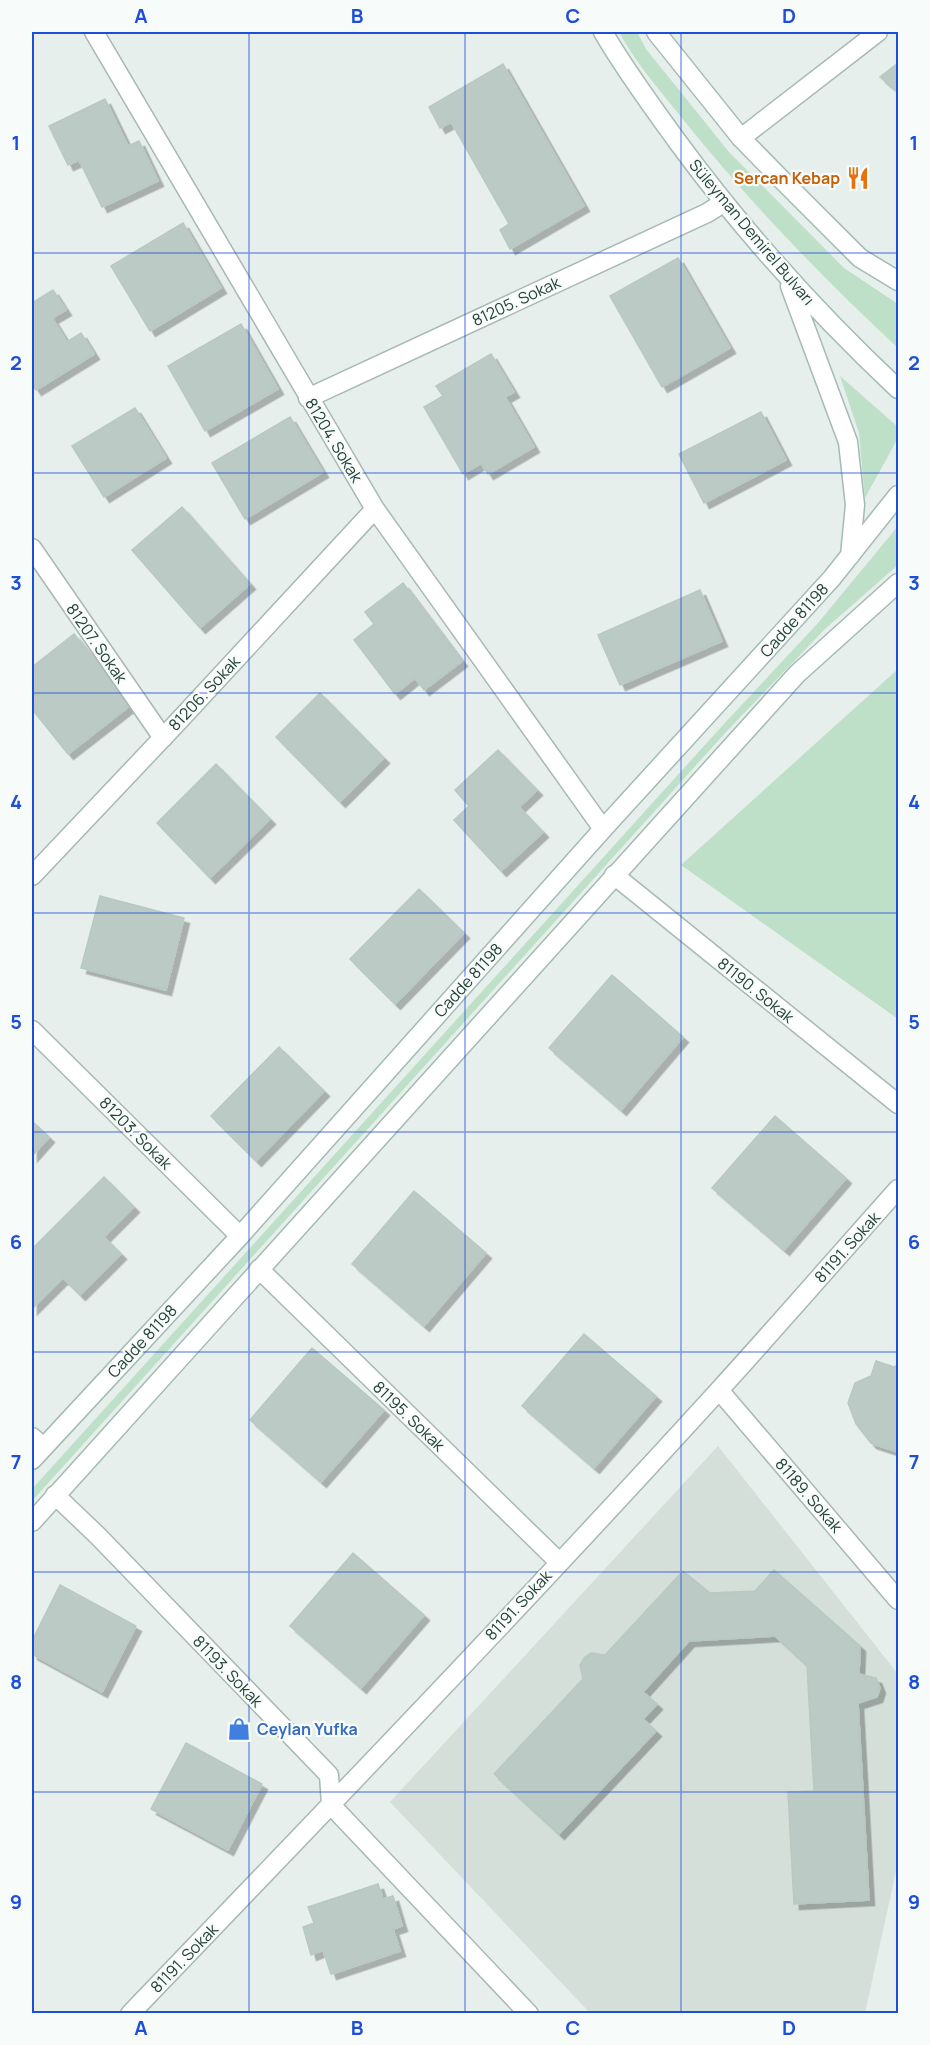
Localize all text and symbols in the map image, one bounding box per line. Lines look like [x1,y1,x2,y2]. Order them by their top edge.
text: A [134,2,148,29]
text: B [351,2,364,29]
text: C [566,2,580,29]
text: D [782,2,796,29]
text: 1 [12,129,20,156]
text: 1 [910,129,918,156]
street label: Süleyman Demirel Bulvarı [684,154,820,310]
restaurant icon: Sercan Kebap [845,165,871,191]
place label: Sercan Kebap [734,167,840,189]
street label: 81205. Sokak [468,271,565,331]
text: 2 [10,349,22,376]
text: 2 [908,349,920,376]
street label: 81204. Sokak [300,394,368,487]
text: 3 [10,569,22,596]
text: 3 [908,569,920,596]
street label: Cadde 81198 [755,578,833,662]
street label: 81207. Sokak [61,599,133,688]
street label: 81206. Sokak [163,650,245,735]
text: 4 [10,788,22,815]
text: 4 [908,788,920,815]
street label: Cadde 81198 [429,938,507,1022]
street label: 81190. Sokak [713,952,800,1028]
text: 5 [10,1008,22,1035]
text: 5 [908,1008,920,1035]
street label: 81203. Sokak [95,1092,178,1175]
street label: 81191. Sokak [809,1206,886,1287]
text: 6 [10,1228,22,1255]
text: 6 [908,1228,920,1255]
street label: Cadde 81198 [102,1300,182,1382]
street label: 81195. Sokak [368,1376,451,1457]
text: 7 [11,1448,21,1475]
text: 7 [909,1448,919,1475]
street label: 81189. Sokak [771,1453,848,1538]
street label: 81191. Sokak [480,1564,557,1645]
street label: 81193. Sokak [188,1630,269,1712]
text: 8 [10,1668,22,1695]
text: 8 [908,1668,920,1695]
shop icon: Ceylan Yufka [226,1716,252,1742]
place label: Ceylan Yufka [257,1718,358,1740]
text: 9 [10,1888,22,1915]
text: 9 [908,1888,920,1915]
street label: 81191. Sokak [145,1918,223,1998]
text: A [134,2014,148,2041]
text: B [351,2014,364,2041]
text: C [566,2014,580,2041]
text: D [782,2014,796,2041]

